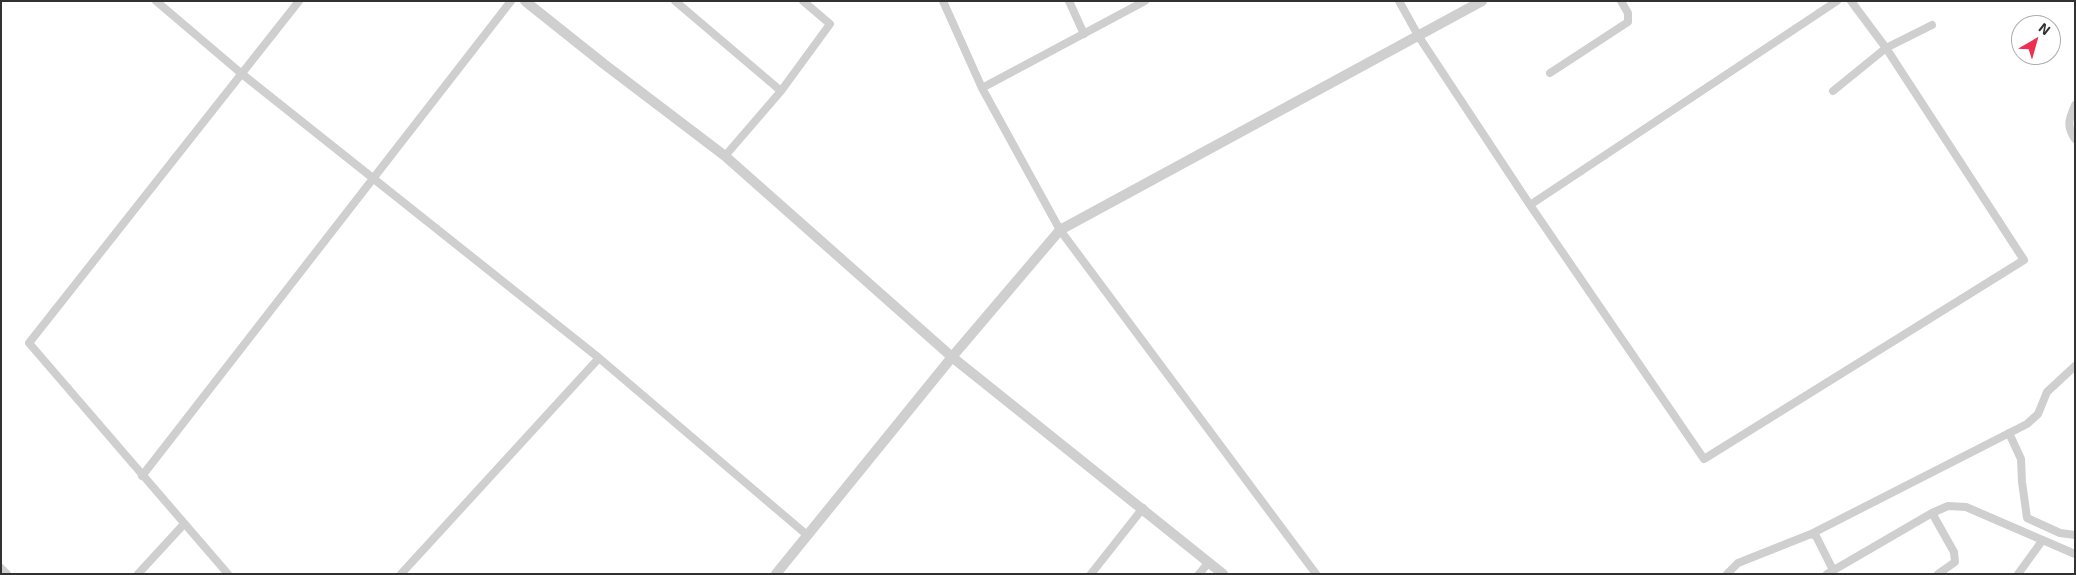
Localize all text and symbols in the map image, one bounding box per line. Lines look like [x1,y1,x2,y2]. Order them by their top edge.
north arrow [2011,15,2061,65]
text: N [2036,19,2054,38]

